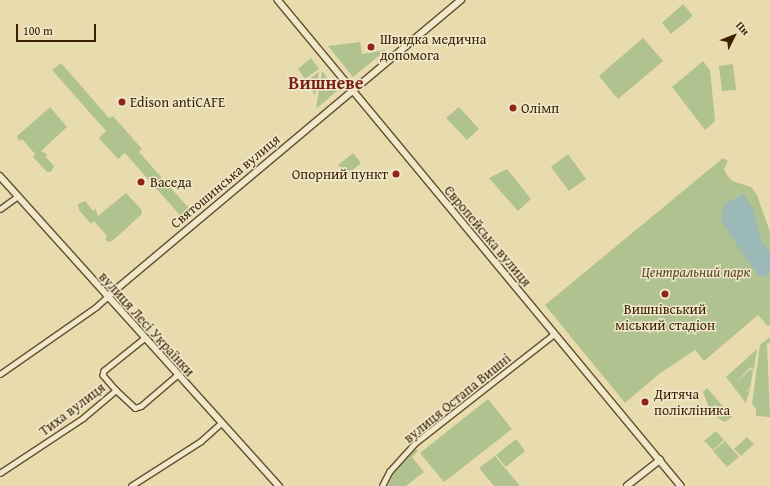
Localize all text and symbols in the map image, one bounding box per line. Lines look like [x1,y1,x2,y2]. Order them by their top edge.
scale bar [18,16,98,42]
north arrow [714,16,754,56]
text: Пн [732,17,754,39]
text: 100 m [23,22,53,39]
place label: Швидка медична допомога [380,31,486,64]
marker: Швидка медична допомога [365,41,377,53]
district label: Вишневе [288,72,364,94]
place label: Edison antiCAFE [130,94,225,110]
marker: Edison antiCAFE [117,97,127,107]
place label: Олімп [521,100,559,116]
marker: Олімп [508,103,518,113]
street label: Святошинська вулиця [167,130,283,232]
place label: Опорний пункт [292,166,388,182]
marker: Опорний пункт [391,169,401,179]
place label: Васеда [150,174,192,190]
marker: Васеда [135,176,147,188]
street label: Європейська вулиця [441,182,535,290]
park label: Центральний парк [642,264,750,280]
street label: вулиця Лесі Українки [96,268,198,380]
marker: Вишнівський міський стадіон [660,289,670,299]
place label: Вишнівський міський стадіон [615,301,715,334]
street label: вулиця Остапа Вишні [400,350,514,446]
street label: Тиха вулиця [36,379,108,439]
place label: Дитяча полікліника [654,386,730,418]
marker: Дитяча полікліника [639,396,651,408]

